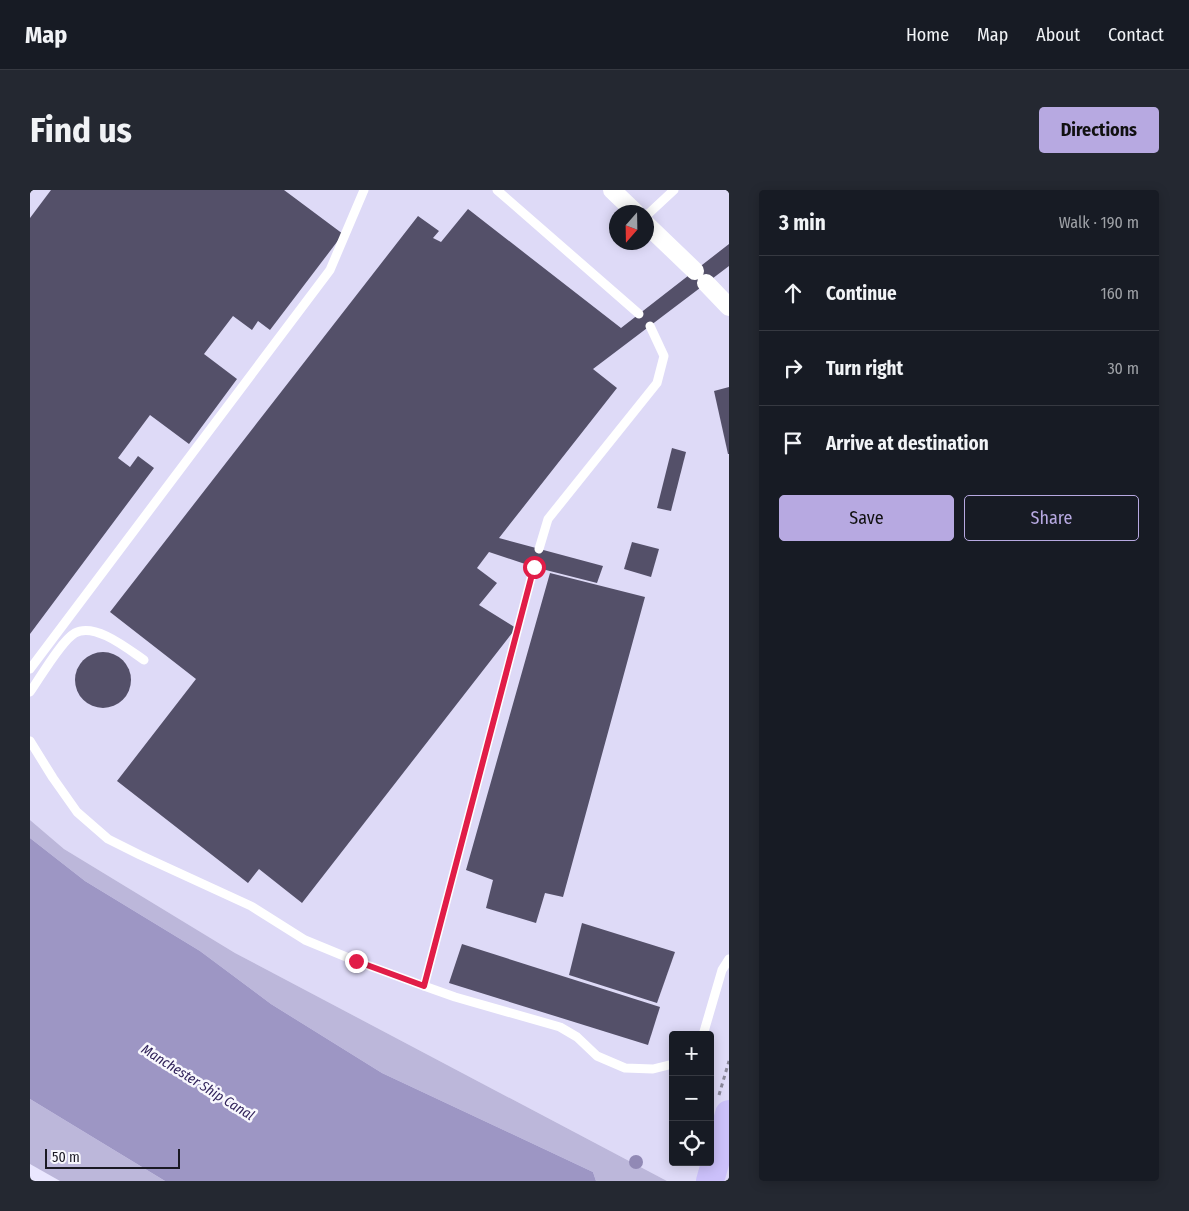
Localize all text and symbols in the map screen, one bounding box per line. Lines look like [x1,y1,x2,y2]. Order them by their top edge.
text: Map [25,21,67,49]
text: Home [906,24,949,46]
text: Map [977,24,1008,46]
text: About [1036,24,1080,46]
text: Contact [1108,24,1164,46]
button: Directions [1039,107,1159,153]
text: Find us [30,109,132,151]
north arrow [609,205,654,250]
text: 3 min [779,210,826,236]
text: Walk · 190 m [1059,213,1139,232]
icon: ahead [779,279,807,307]
text: Continue [826,282,897,305]
text: 160 m [1100,284,1139,303]
icon: right [779,354,807,382]
text: Turn right [826,357,903,380]
text: 30 m [1107,359,1139,378]
icon: arrive [779,429,807,457]
text: Arrive at destination [826,432,989,455]
button: Save [779,495,954,541]
button: Share [964,495,1139,541]
route start [523,556,546,579]
route end [345,950,368,973]
map controls [669,1031,714,1166]
button: + [669,1031,714,1076]
water label: Manchester Ship Canal [138,1041,258,1124]
button: − [669,1076,714,1121]
button: locate [669,1121,714,1166]
scale bar [45,1146,180,1169]
text: 50 m [52,1149,80,1166]

